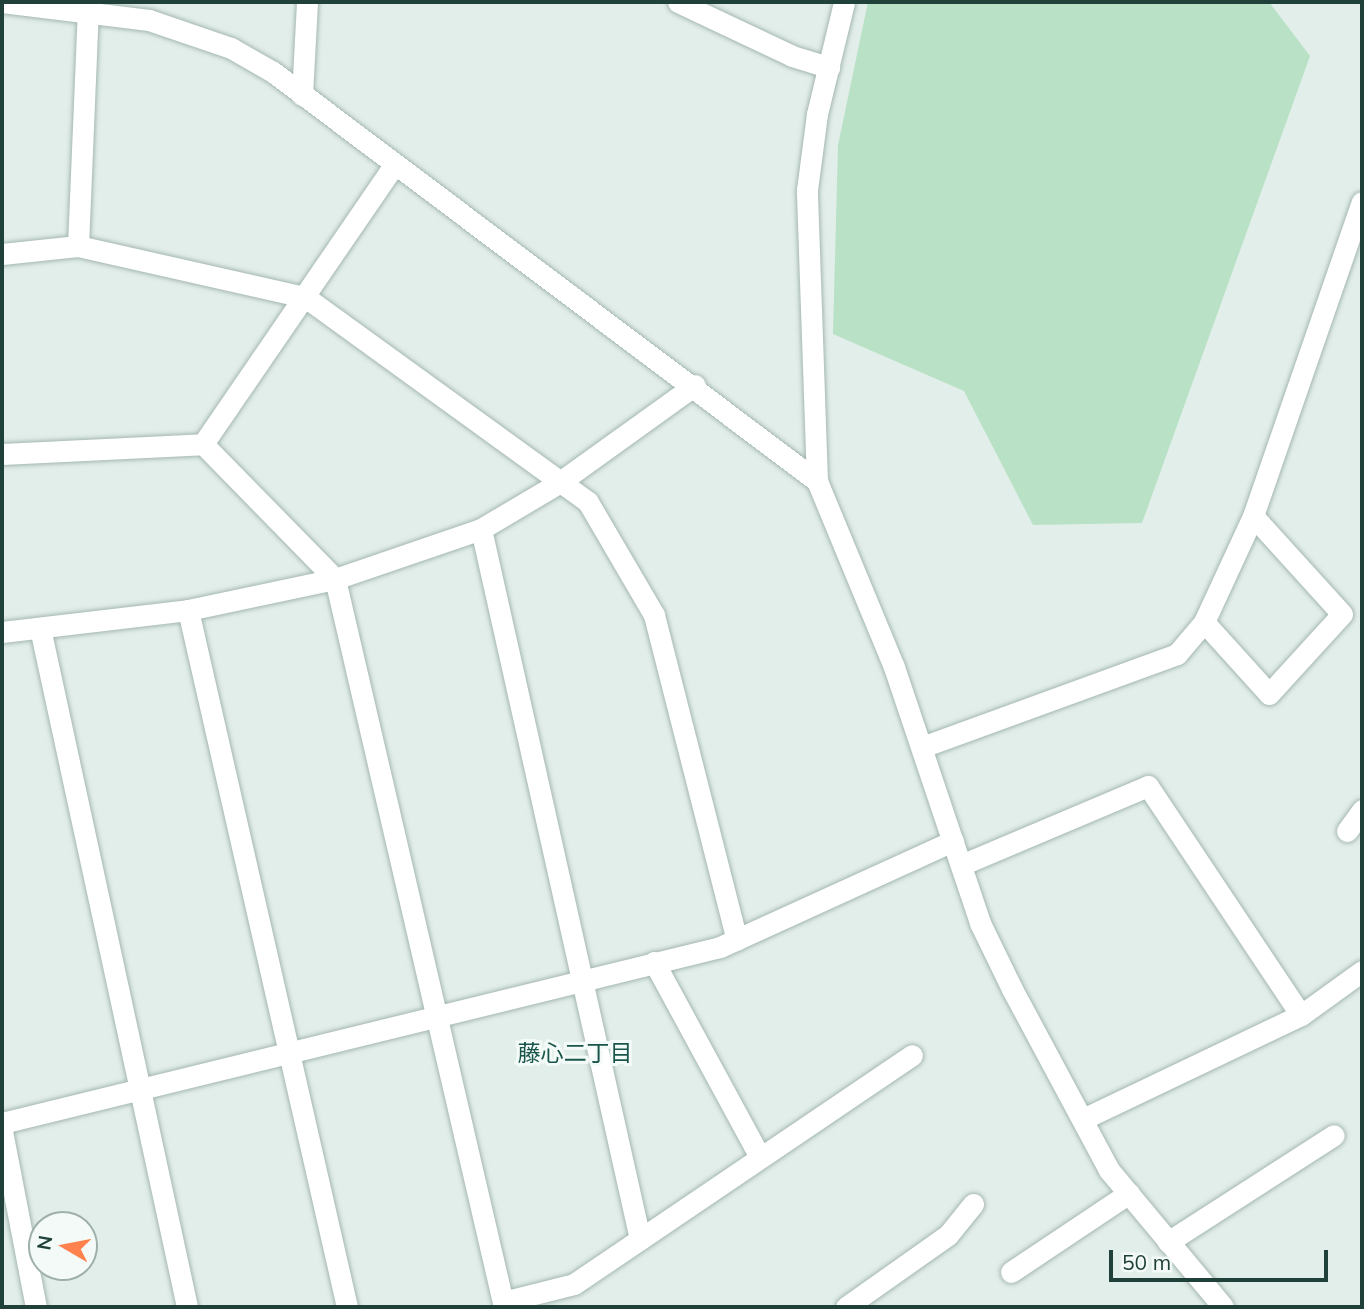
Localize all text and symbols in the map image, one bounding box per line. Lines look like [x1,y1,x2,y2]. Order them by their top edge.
district label: 藤心二丁目 [518,1039,632,1067]
north arrow [28,1211,98,1281]
text: N [31,1234,57,1252]
scale bar [1112,1236,1331,1280]
text: 50 m [1122,1249,1171,1275]

